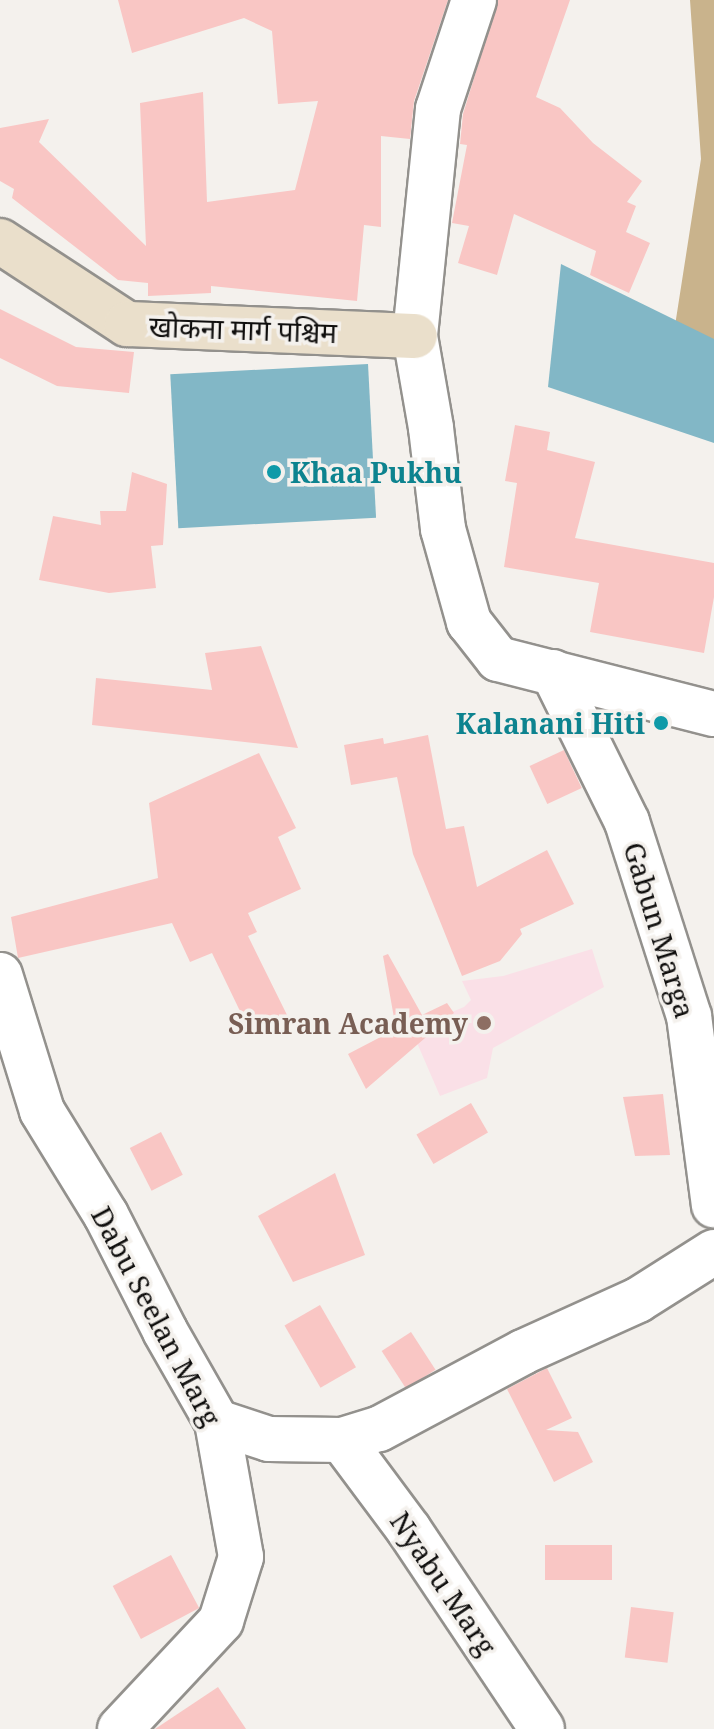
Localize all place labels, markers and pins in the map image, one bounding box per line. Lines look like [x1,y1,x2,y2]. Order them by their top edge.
place label: Khaa Pukhu [290,455,462,489]
marker: Khaa Pukhu [265,463,283,481]
place label: Kalanani Hiti [456,706,645,740]
marker: Kalanani Hiti [652,714,670,732]
place label: Simran Academy [228,1006,468,1040]
marker: Simran Academy [475,1014,493,1032]

